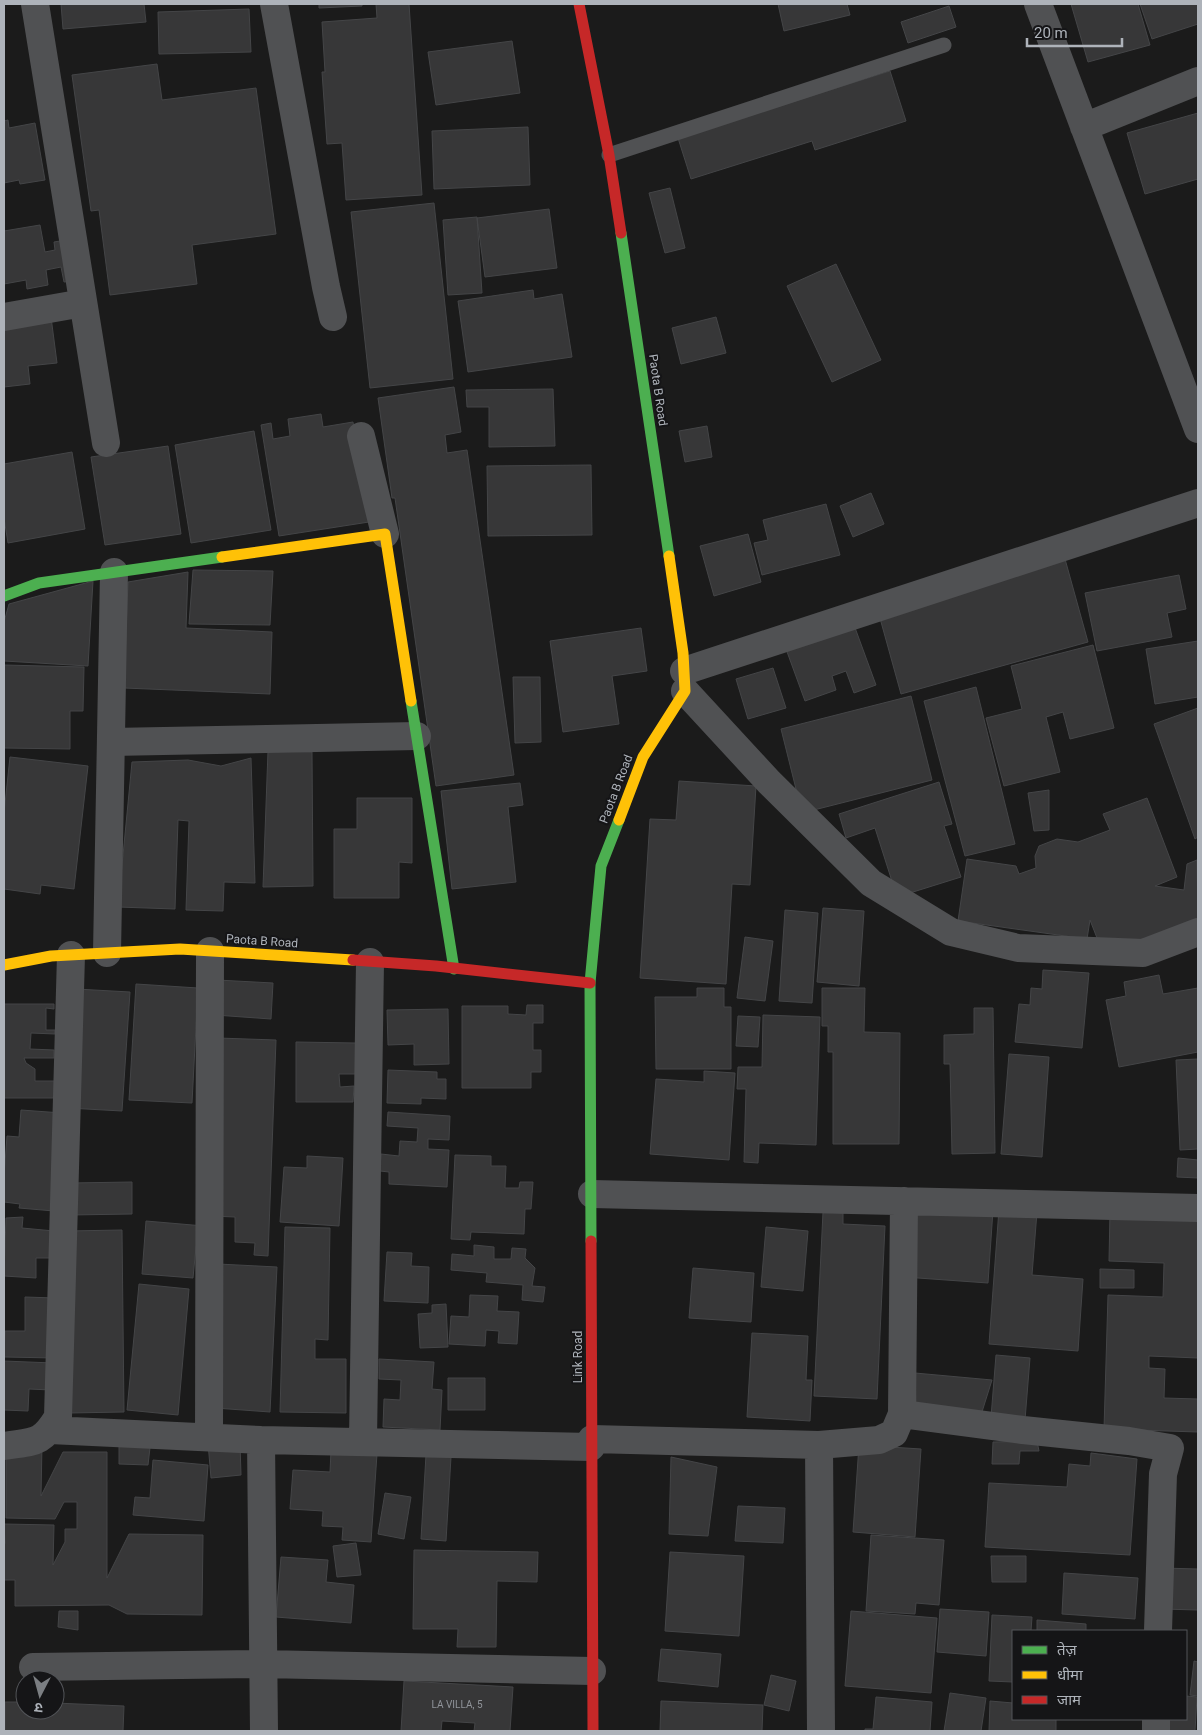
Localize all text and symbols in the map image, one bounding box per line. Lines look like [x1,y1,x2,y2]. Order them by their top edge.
scale bar [1027,15,1122,47]
text: 20 m [1034,24,1068,42]
street label: Paota B Road [646,353,670,427]
street label: Paota B Road [597,753,635,825]
street label: Paota B Road [225,931,299,951]
street label: Link Road [571,1331,585,1383]
legend [1012,1630,1187,1720]
text: तेज़ [1057,1641,1078,1659]
text: धीमा [1057,1666,1084,1684]
north arrow [15,1670,65,1720]
text: जाम [1057,1691,1082,1709]
text: उ [33,1699,44,1716]
house number: LA VILLA, 5 [431,1699,483,1710]

